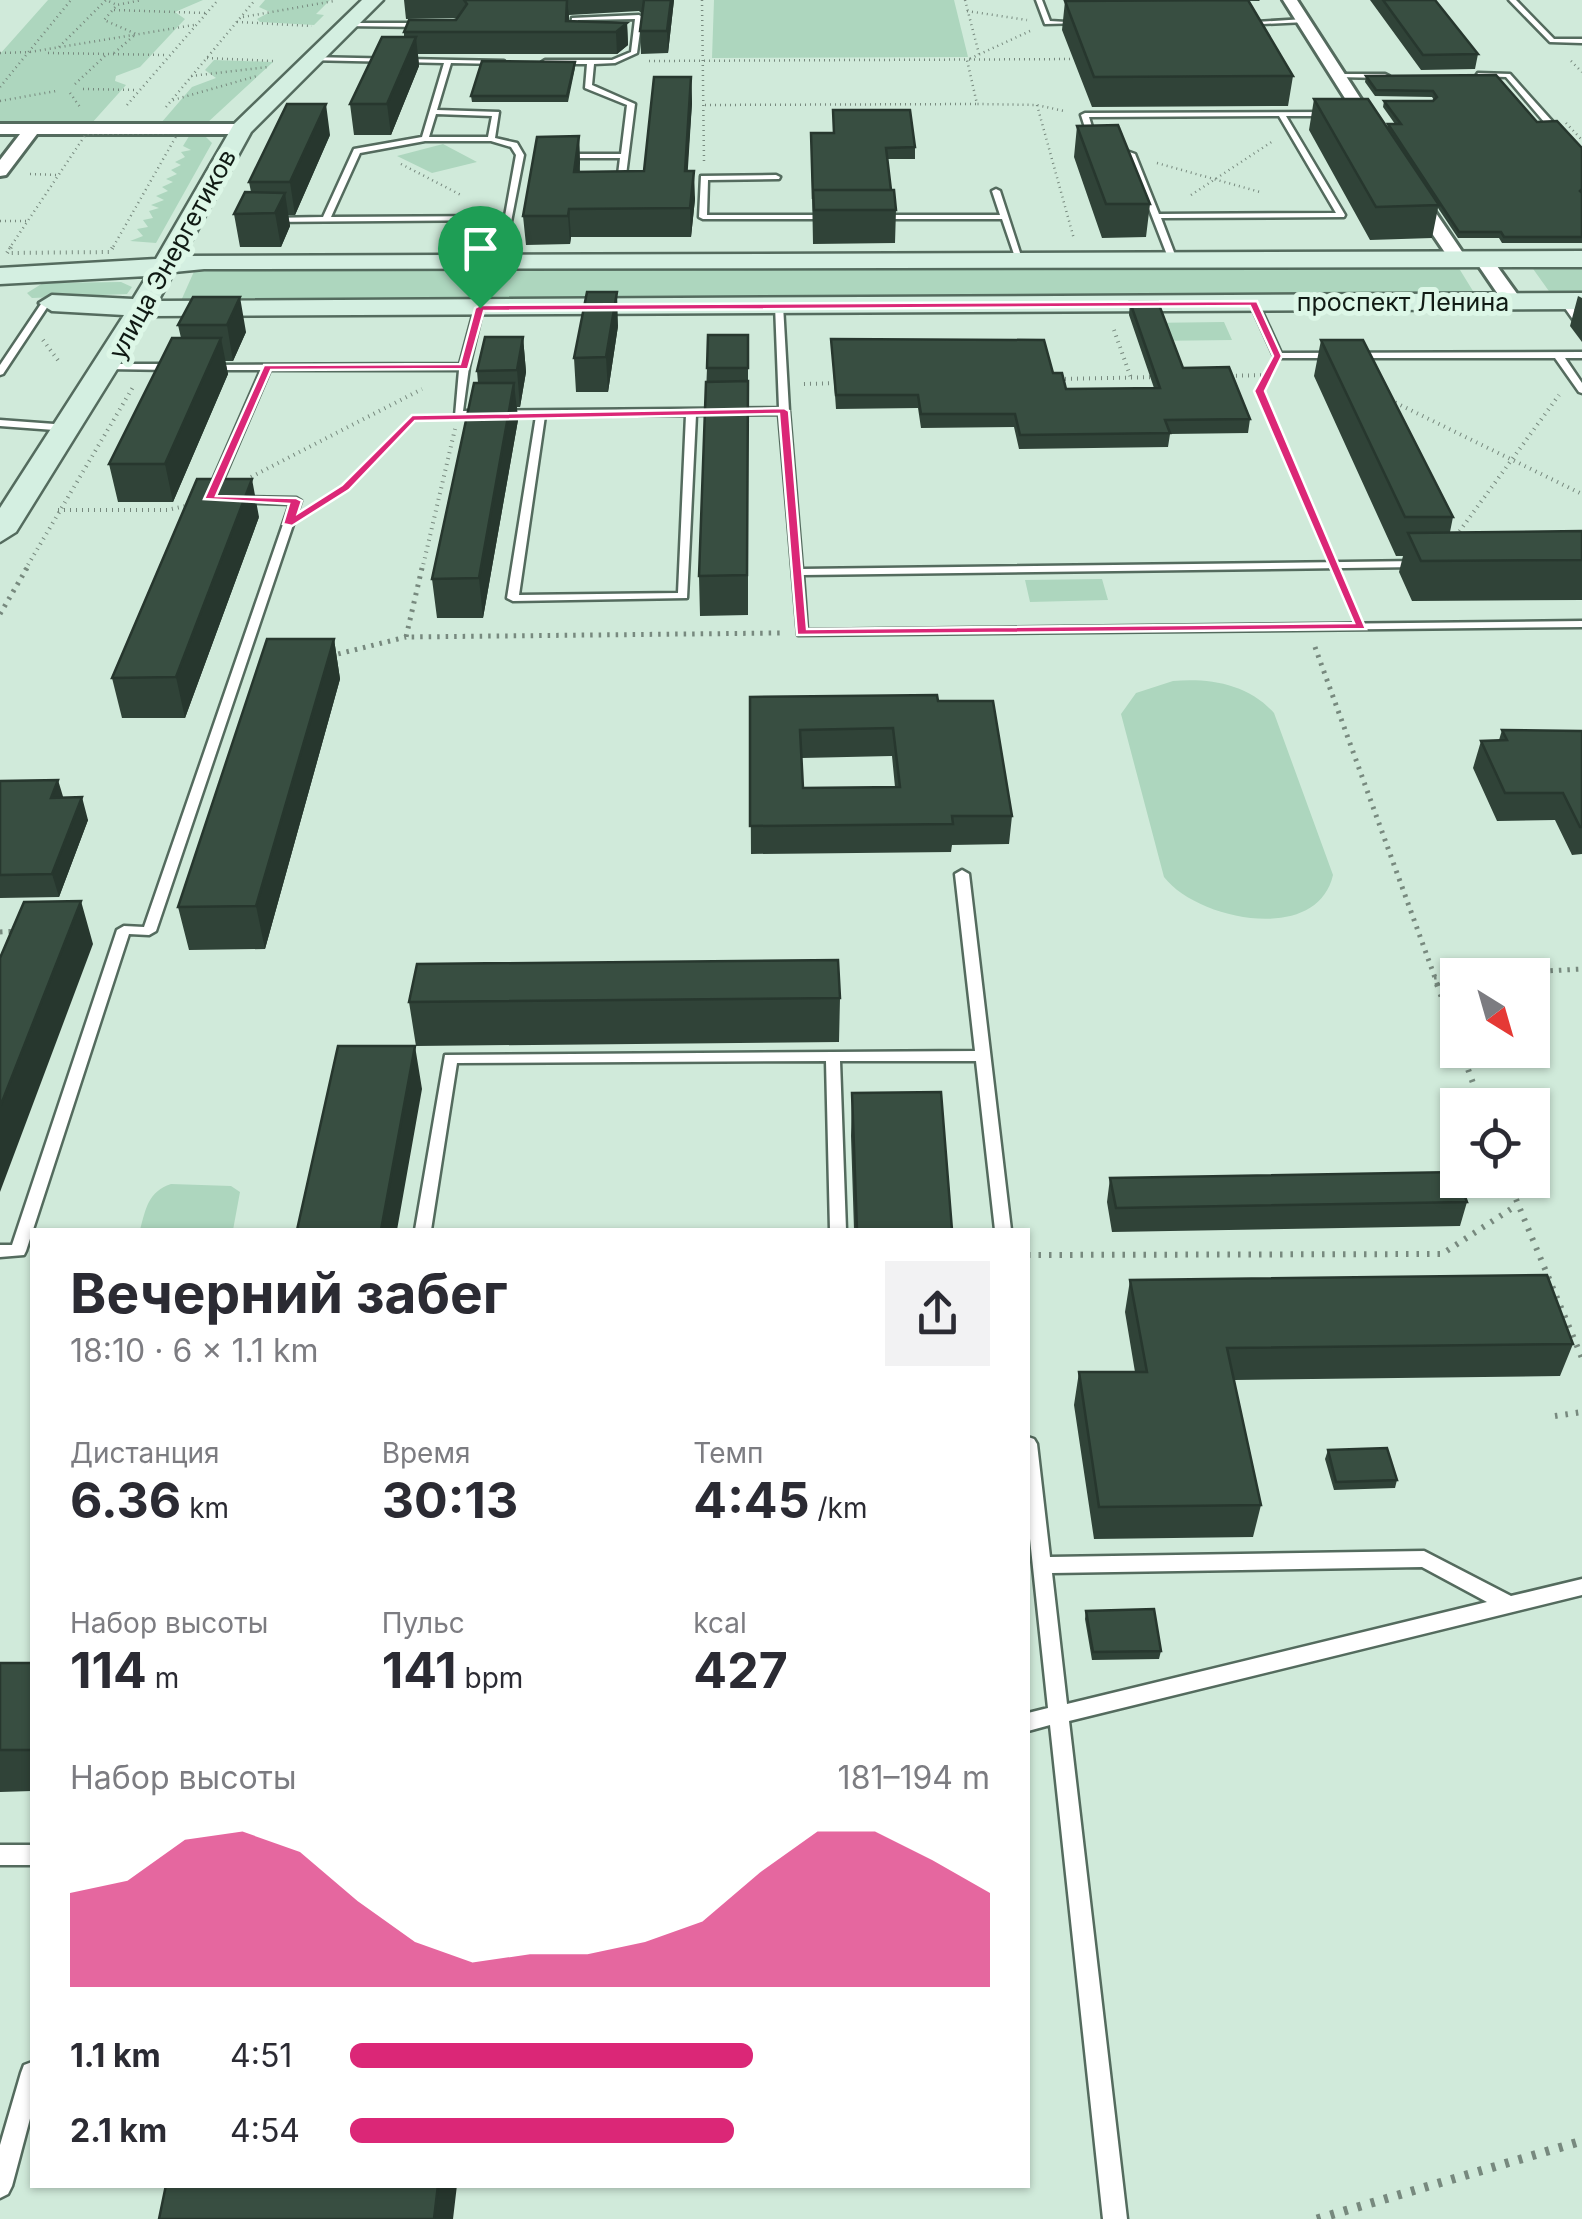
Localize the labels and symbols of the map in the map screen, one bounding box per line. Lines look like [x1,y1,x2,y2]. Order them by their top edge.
street label: улица Энергетиков [102,144,242,364]
pin [438,206,523,309]
street label: проспект Ленина [1297,287,1509,317]
north arrow [1440,958,1550,1068]

